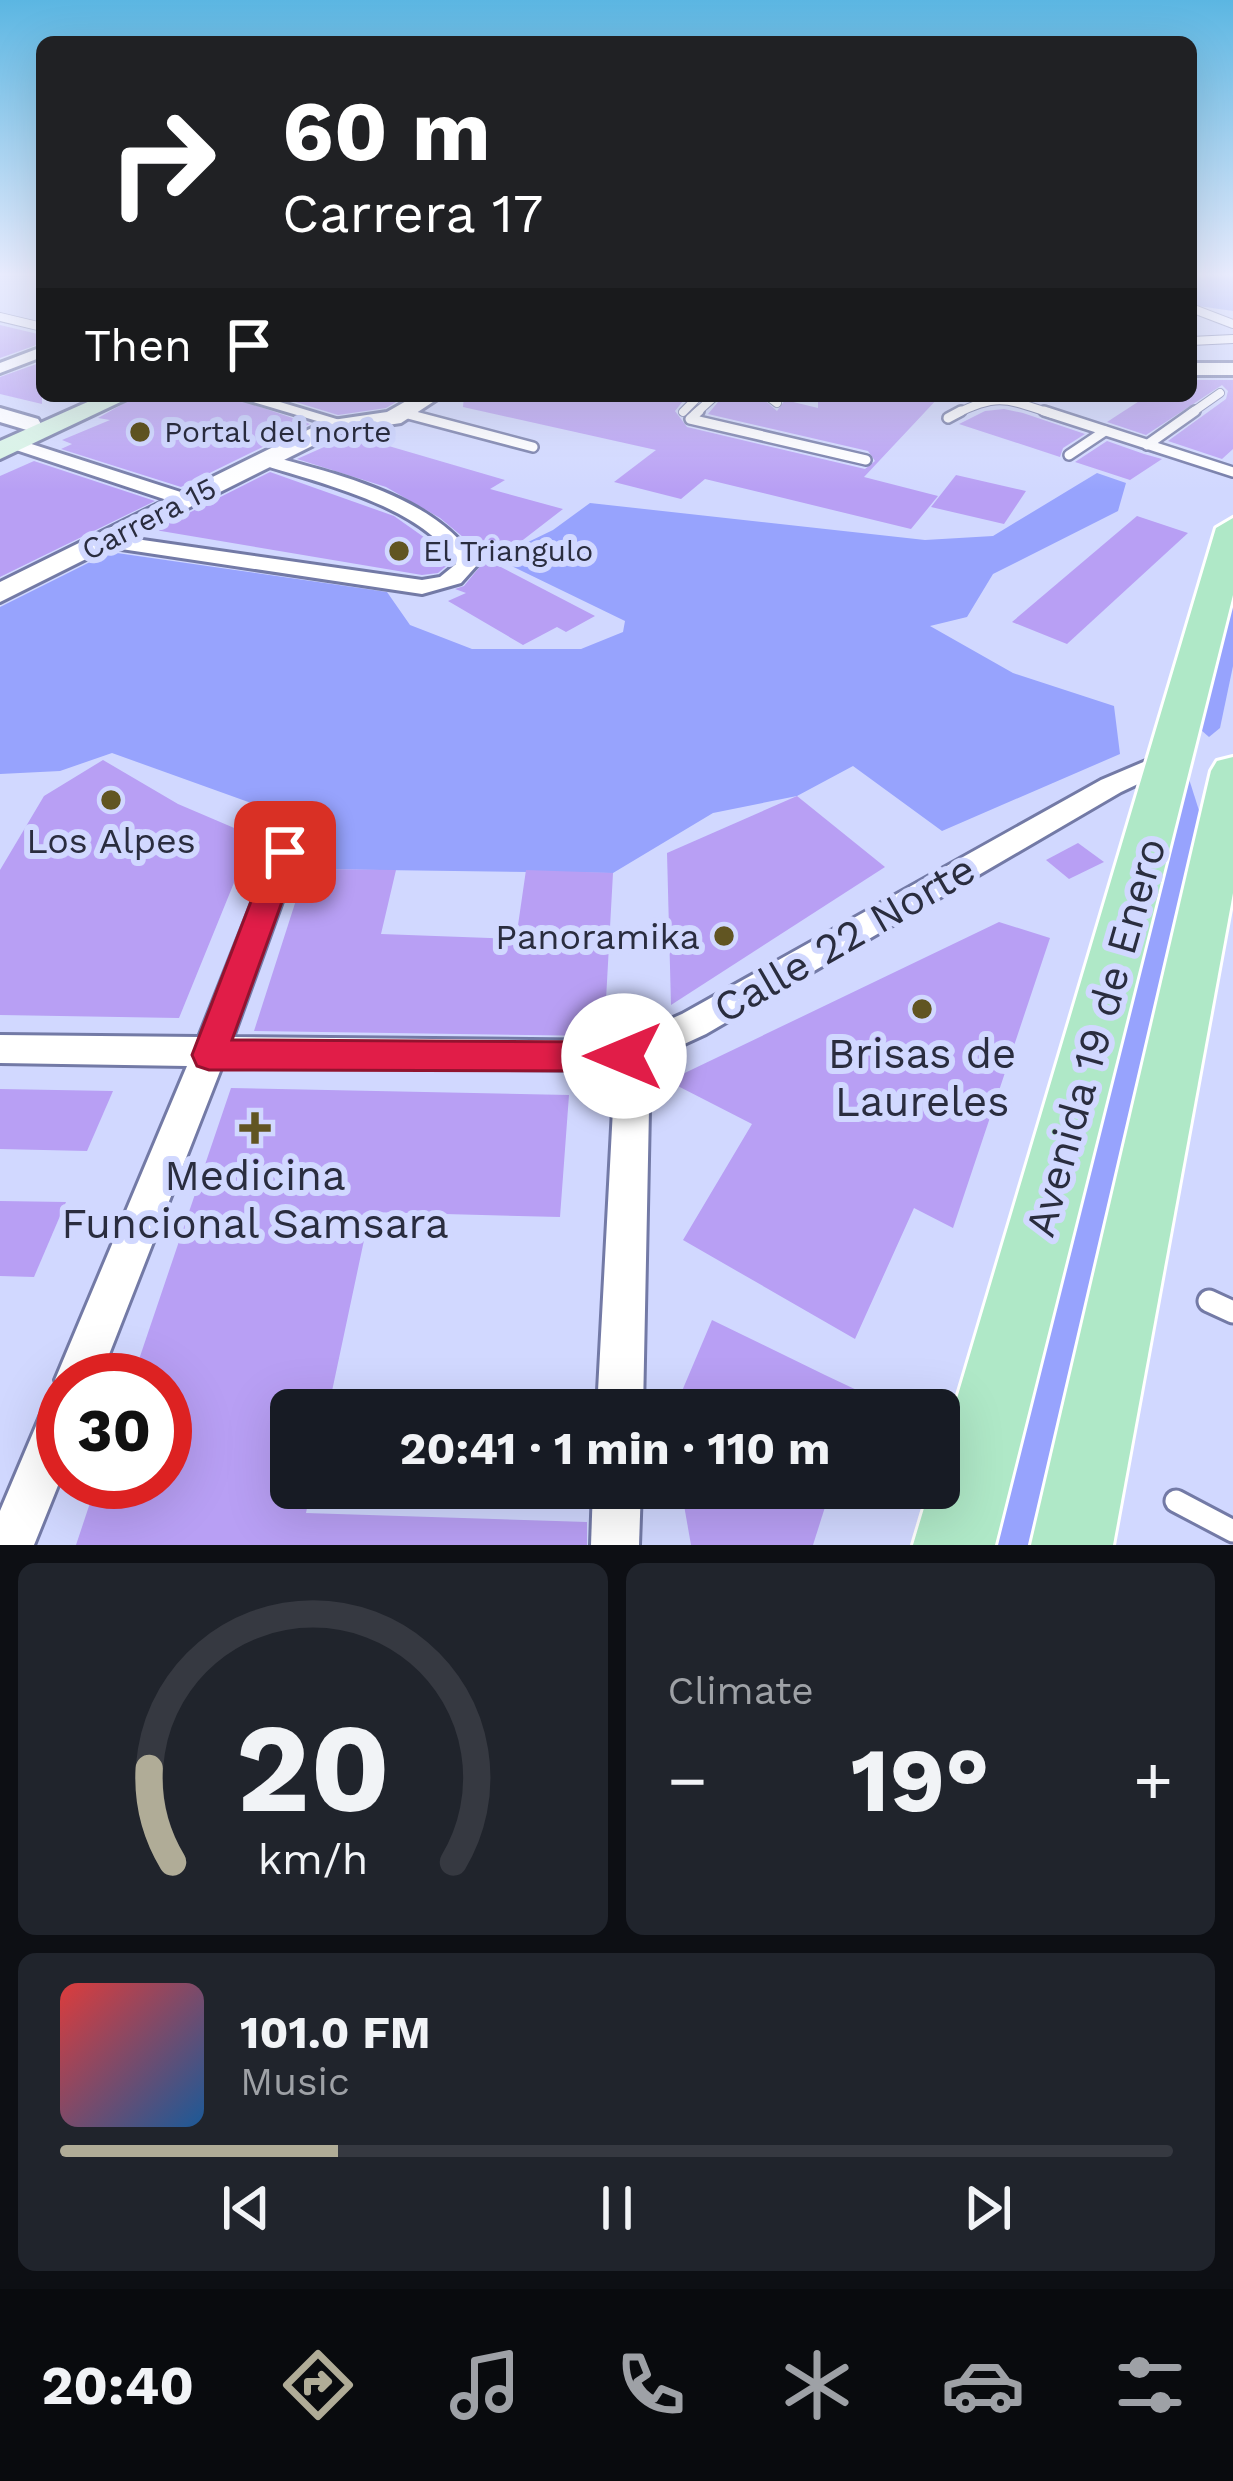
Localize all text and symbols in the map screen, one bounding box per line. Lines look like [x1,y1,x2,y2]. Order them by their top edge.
text: 60 m [282,82,491,180]
icon: right [84,84,240,240]
text: Carrera 17 [282,182,543,245]
icon: arrive [216,312,282,378]
text: Then [84,319,192,372]
place label: Portal del norte [164,414,392,449]
marker: Portal del norte [127,419,153,445]
street label: Carrera 15 [76,470,222,567]
place label: El Triangulo [423,533,593,568]
marker: El Triangulo [386,538,412,564]
marker: Los Alpes [98,787,124,813]
pin [234,801,336,903]
icon: arrive [252,819,318,885]
place label: Los Alpes [26,820,196,862]
street label: Avenida 19 de Enero [1015,832,1176,1242]
street label: Calle 22 Norte [705,844,984,1033]
place label: Panoramika [495,916,700,958]
marker: Panoramika [711,923,737,949]
position arrow [561,993,687,1119]
marker: Brisas de Laureles [909,996,935,1022]
place label: Brisas de Laureles [828,1029,1016,1126]
marker: Medicina Funcional Samsara [239,1112,271,1144]
place label: Medicina Funcional Samsara [61,1151,449,1248]
speed limit sign: 30 [36,1353,192,1509]
text: 20:41 · 1 min · 110 m [400,1422,830,1475]
text: Climate [668,1668,814,1713]
text: 20 [235,1695,390,1841]
text: 19° [851,1727,990,1833]
text: − [668,1742,707,1819]
text: + [1133,1742,1173,1819]
text: km/h [257,1834,368,1884]
text: 101.0 FM [240,2006,431,2059]
text: Music [240,2059,350,2104]
icon: previous [213,2175,279,2241]
icon: pause [584,2175,650,2241]
icon: next [955,2175,1021,2241]
icon: directions [276,2343,360,2427]
icon: music [443,2343,527,2427]
icon: phone [609,2343,693,2427]
icon: climate [775,2343,859,2427]
icon: car [941,2343,1025,2427]
icon: filters [1108,2343,1192,2427]
text: 20:40 [41,2354,194,2417]

